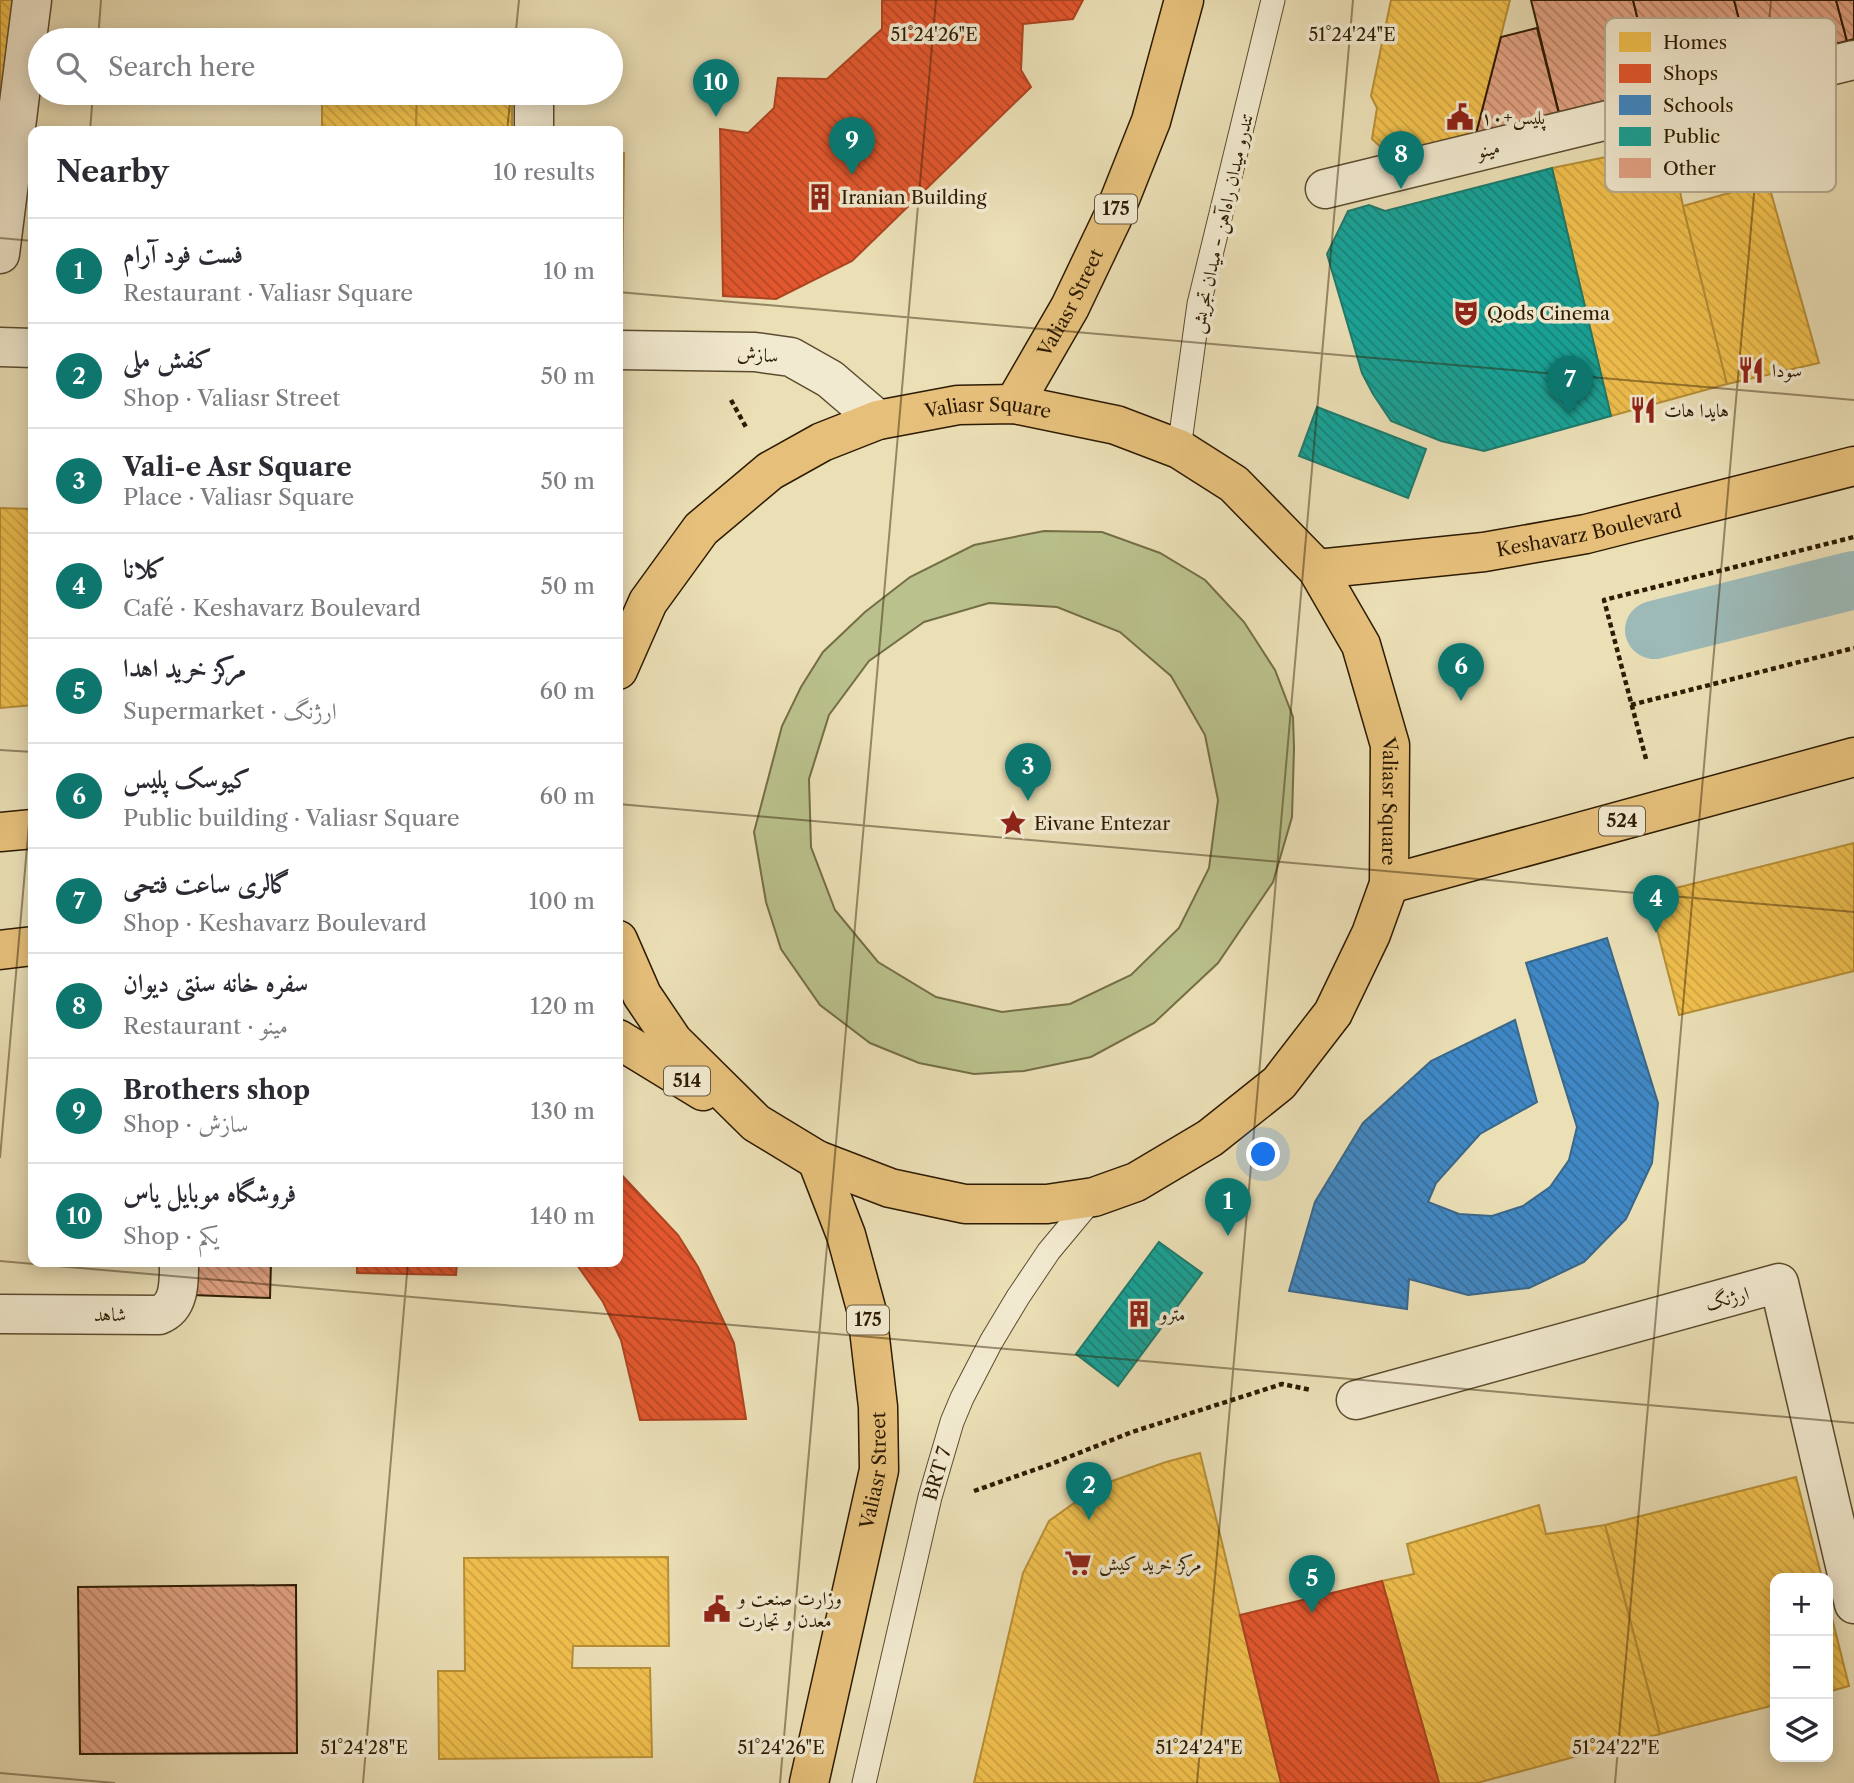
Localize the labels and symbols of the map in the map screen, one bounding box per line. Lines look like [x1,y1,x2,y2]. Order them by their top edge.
legend [1605,18,1836,192]
text: 51°24'26"E [890,24,978,46]
text: 51°24'24"E [1308,24,1396,46]
text: Homes [1663,31,1727,54]
pin: 10 [693,59,739,117]
text: Shops [1663,62,1718,85]
text: Schools [1663,94,1733,117]
public building icon: پلیس+۱۰ [1445,102,1475,132]
place label: پلیس+۱۰ [1481,106,1547,131]
street label: تندرو میدان راه‌آهن - میدان تجریش [1185,111,1260,336]
pin: 9 [829,117,875,175]
text: Public [1663,125,1720,148]
pin: 8 [1378,131,1424,189]
street label: مینو [1472,136,1502,165]
text: Other [1663,157,1716,180]
building icon: Iranian Building [805,182,835,212]
place label: Iranian Building [841,186,987,209]
road number: 175 [1095,194,1137,224]
street label: Valiasr Street [1032,245,1108,362]
theatre icon: Qods Cinema [1451,298,1481,328]
place label: Qods Cinema [1487,302,1610,325]
street label: سازش [736,341,780,368]
restaurant icon: سودا [1736,355,1766,385]
pin: 7 [1547,356,1593,414]
place label: سودا [1772,359,1802,383]
street label: Valiasr Square [922,393,1053,423]
restaurant icon: هایدا هات [1628,395,1658,425]
place label: هایدا هات [1664,399,1729,422]
street label: Keshavarz Boulevard [1495,499,1684,562]
pin: 6 [1438,643,1484,701]
street label: Valiasr Square [1376,734,1403,866]
pin: 3 [1005,743,1051,801]
road number: 524 [1599,806,1645,836]
place icon: Eivane Entezar [998,808,1028,838]
place label: Eivane Entezar [1034,812,1170,835]
pin: 4 [1633,875,1679,933]
road number: 514 [664,1066,710,1096]
your location [1246,1137,1280,1171]
pin: 1 [1205,1178,1251,1236]
street label: ارژنگ [1702,1281,1752,1315]
building icon: مترو [1124,1299,1154,1329]
street label: شاهد [94,1303,126,1326]
place label: مترو [1158,1303,1185,1326]
road number: 175 [847,1306,889,1335]
street label: Valiasr Street [855,1411,891,1532]
street label: BRT 7 [919,1443,956,1503]
pin: 2 [1066,1462,1112,1520]
supermarket icon: مرکز خرید کیش [1063,1548,1093,1578]
place label: مرکز خرید کیش [1099,1552,1202,1577]
pin: 5 [1289,1555,1335,1613]
place label: وزارت صنعت و معدن و تجارت [736,1587,842,1632]
public building icon: وزارت صنعت و معدن و تجارت [702,1594,732,1624]
text: 51°24'28"E [320,1737,408,1759]
text: 51°24'26"E [737,1737,825,1759]
text: 51°24'24"E [1155,1737,1243,1759]
text: 51°24'22"E [1572,1737,1660,1759]

